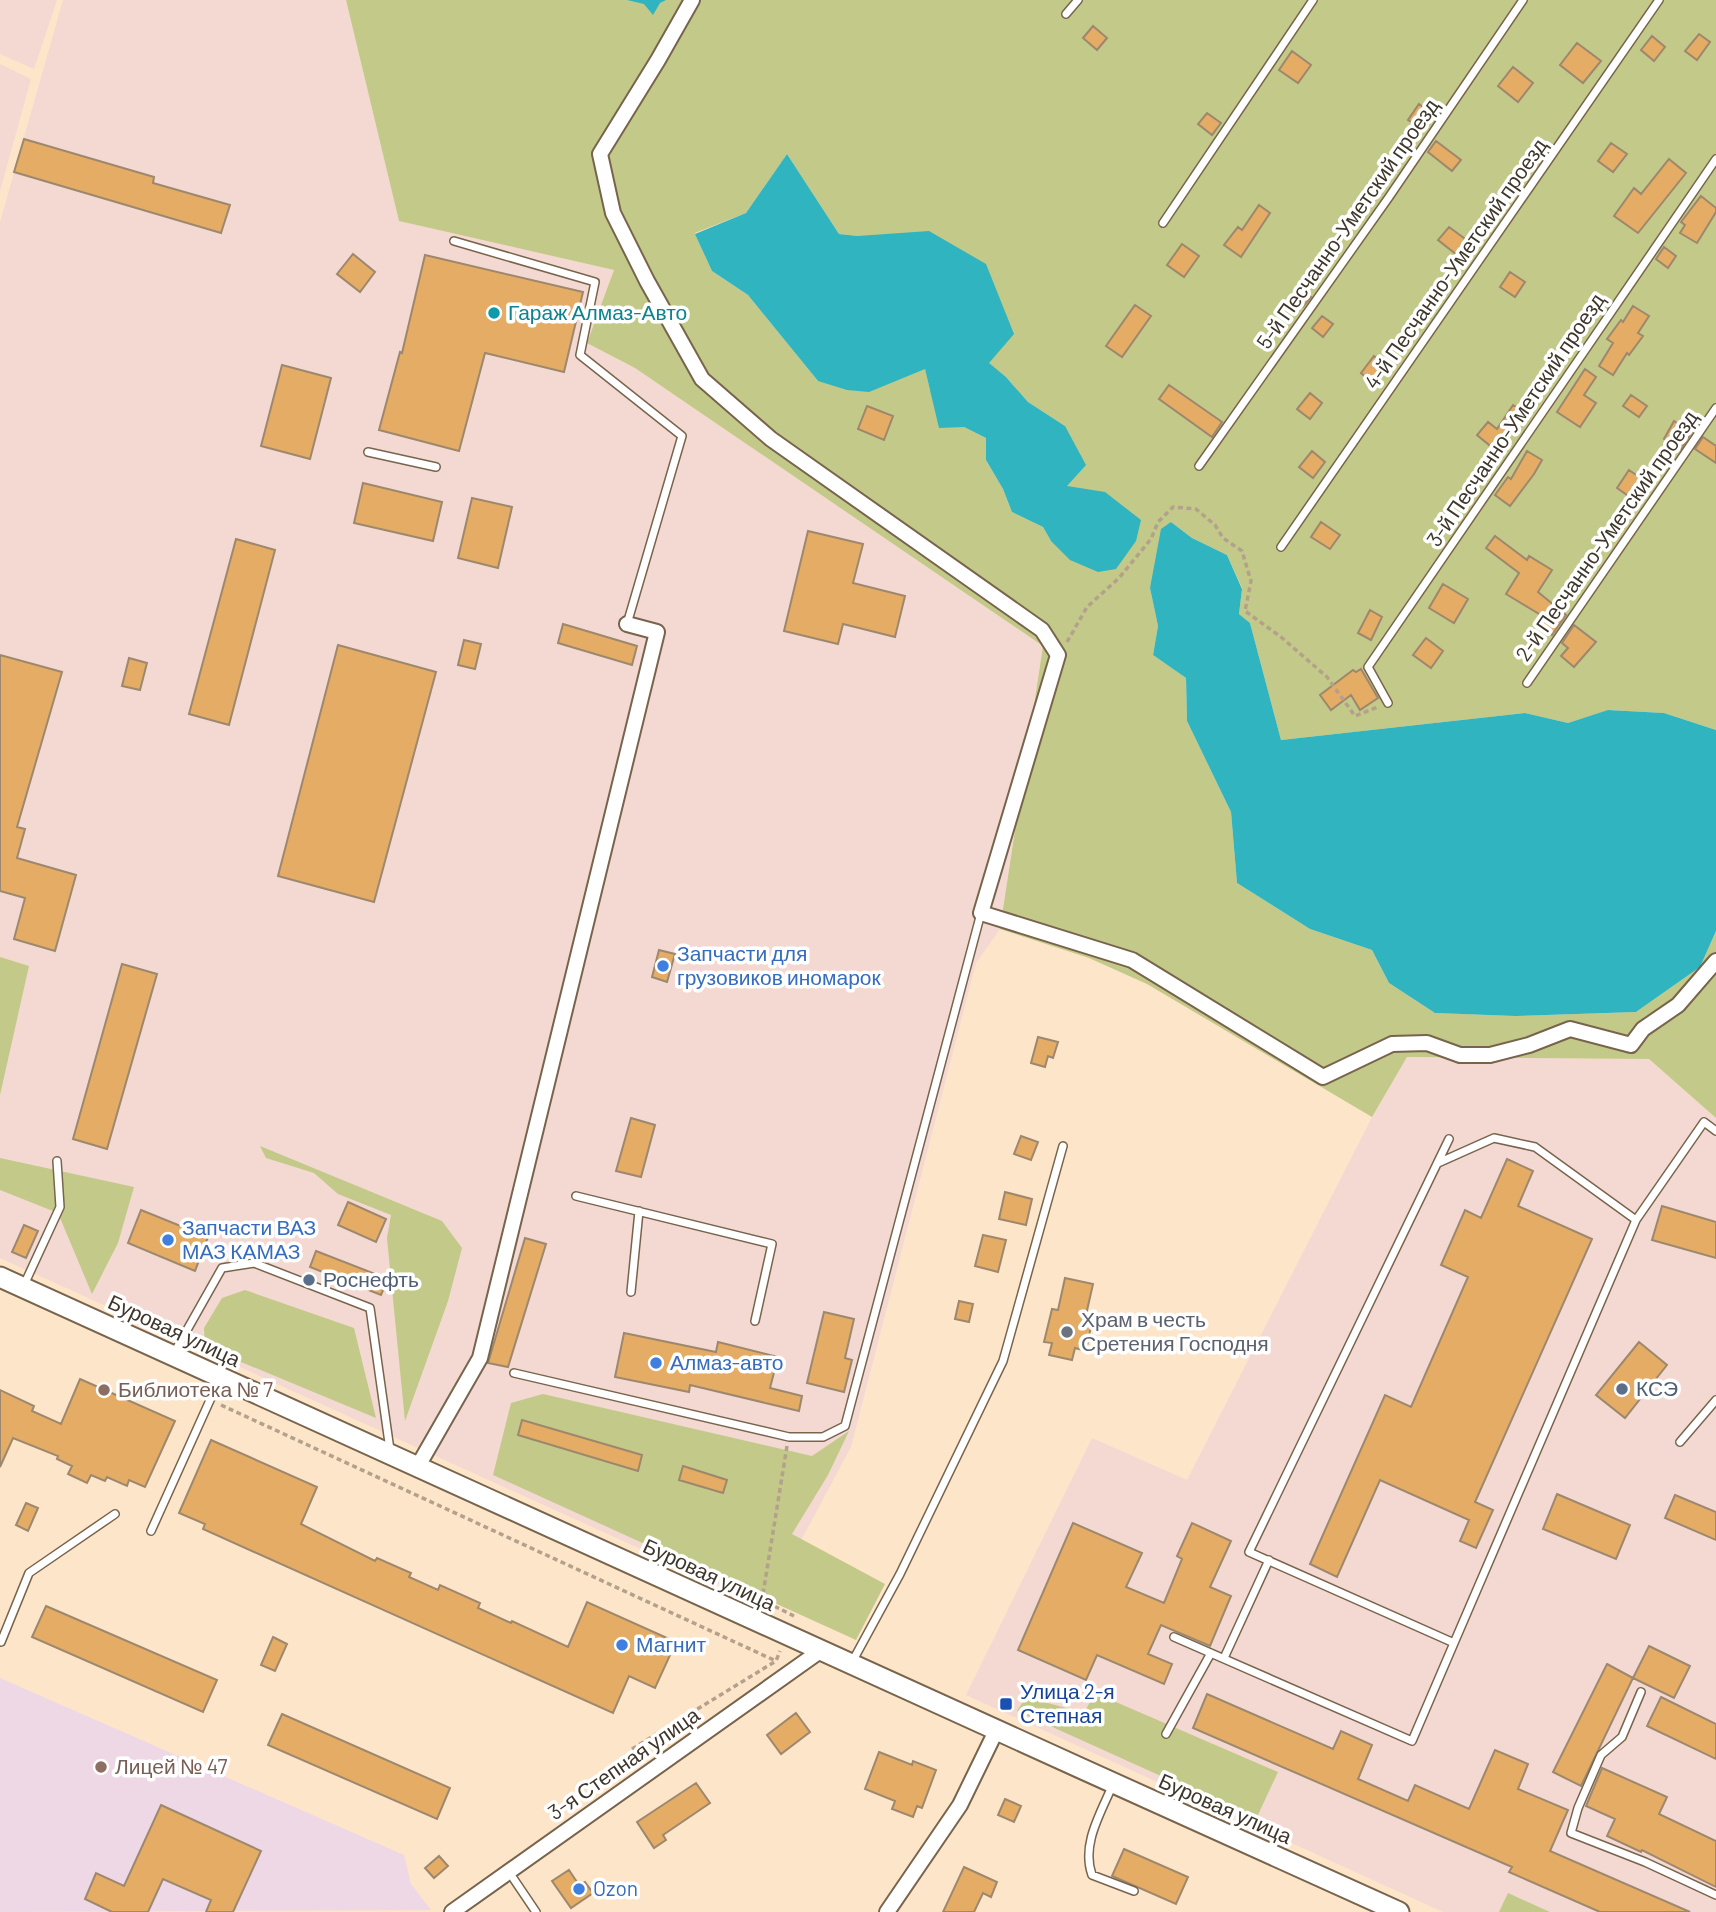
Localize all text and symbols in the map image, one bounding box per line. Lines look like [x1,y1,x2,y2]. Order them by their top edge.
street label: 5-й Песчанно-Уметский проезд [1251,93,1443,353]
street label: 4-й Песчанно-Уметский проезд [1358,133,1551,393]
street label: 3-й Песчанно-Уметский проезд [1421,288,1609,550]
place label: Гараж Алмаз-Авто [508,299,687,324]
marker: Гараж Алмаз-Авто [486,305,502,321]
street label: 2-й Песчанно-Уметский проезд [1509,405,1702,665]
place label: Запчасти для грузовиков иномарок [677,940,882,989]
marker: Запчасти для грузовиков иномарок [655,958,671,974]
place label: Запчасти ВАЗ МАЗ КАМАЗ [182,1214,316,1263]
marker: Запчасти ВАЗ МАЗ КАМАЗ [160,1232,176,1248]
place label: Роснефть [323,1266,419,1291]
marker: Роснефть [301,1272,317,1288]
street label: Буровая улица [105,1288,245,1371]
place label: Храм в честь Сретения Господня [1081,1306,1269,1355]
marker: Храм в честь Сретения Господня [1059,1324,1075,1340]
place label: Алмаз-авто [670,1349,783,1374]
marker: Алмаз-авто [648,1355,664,1371]
place label: КСЭ [1636,1375,1678,1400]
place label: Библиотека № 7 [118,1376,273,1401]
marker: КСЭ [1614,1381,1630,1397]
marker: Библиотека № 7 [96,1382,112,1398]
street label: Буровая улица [640,1532,780,1615]
place label: Магнит [636,1631,706,1656]
marker: Магнит [614,1637,630,1653]
place label: Улица 2-я Степная [1020,1678,1115,1727]
marker: Улица 2-я Степная [998,1696,1014,1712]
street label: 3-я Степная улица [543,1701,704,1824]
place label: Лицей № 47 [115,1753,228,1778]
marker: Лицей № 47 [93,1759,109,1775]
street label: Буровая улица [1155,1767,1296,1848]
place label: Ozon [593,1875,638,1900]
marker: Ozon [571,1881,587,1897]

